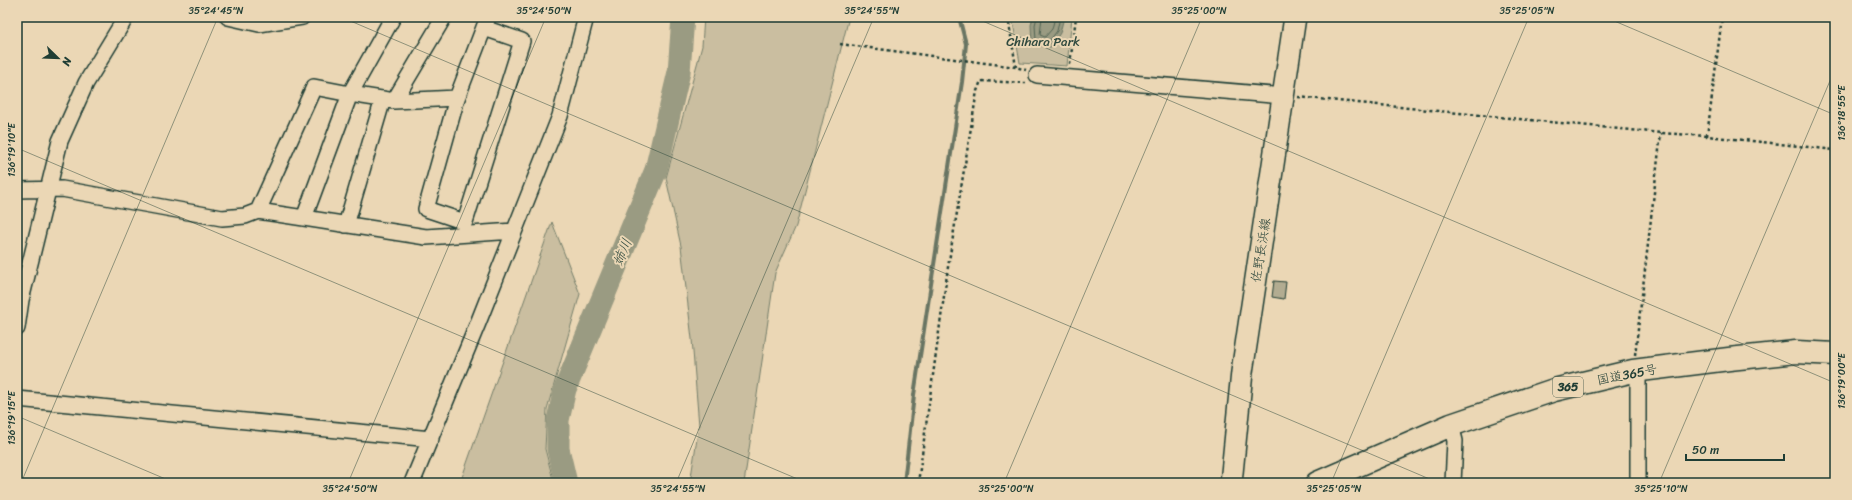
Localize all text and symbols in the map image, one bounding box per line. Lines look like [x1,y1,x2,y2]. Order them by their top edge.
text: 35°24'45"N [188,2,244,20]
text: 35°24'50"N [516,2,572,20]
text: 35°24'55"N [845,2,900,20]
text: 35°25'00"N [1171,2,1227,20]
text: 35°25'05"N [1500,2,1555,20]
park label: Chihara Park [1006,30,1080,53]
north arrow [38,38,78,78]
text: N [56,54,77,69]
text: 136°18'55"E [1833,84,1851,141]
text: 136°19'10"E [3,121,21,177]
street label: 佐野長浜線 [1244,215,1277,284]
water label: 姉川 [605,234,639,270]
text: 136°19'00"E [1833,351,1851,409]
street label: 国道365号 [1595,357,1659,392]
road number: 365 [1553,377,1583,397]
text: 136°19'15"E [3,390,21,445]
scale bar [1686,436,1784,462]
text: 50 m [1692,439,1719,461]
text: 35°24'50"N [322,480,378,498]
text: 35°24'55"N [651,480,706,498]
text: 35°25'00"N [978,480,1034,498]
text: 35°25'05"N [1307,480,1362,498]
text: 35°25'10"N [1634,480,1688,498]

